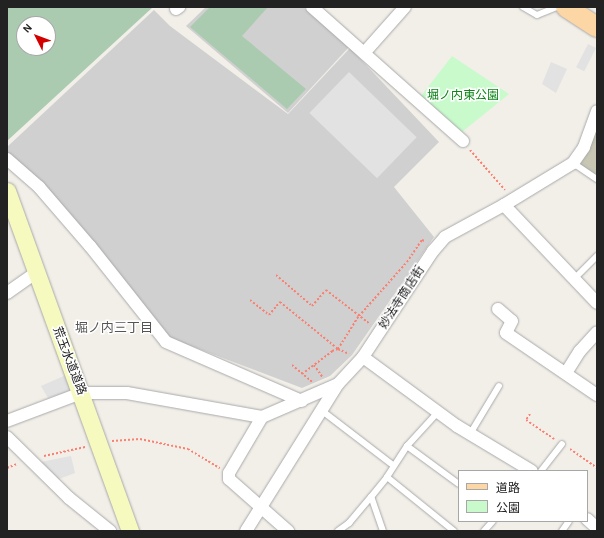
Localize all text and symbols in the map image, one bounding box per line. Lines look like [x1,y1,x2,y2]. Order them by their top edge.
north arrow [16,16,56,56]
text: N [21,22,34,35]
park label: 堀ノ内東公園 [427,89,499,103]
street label: 妙法寺商店街 [376,264,428,332]
district label: 堀ノ内三丁目 [75,321,153,337]
street label: 荒玉水道道路 [49,325,89,397]
legend [458,470,588,522]
text: 道路 [496,482,520,494]
text: 公園 [496,502,520,514]

